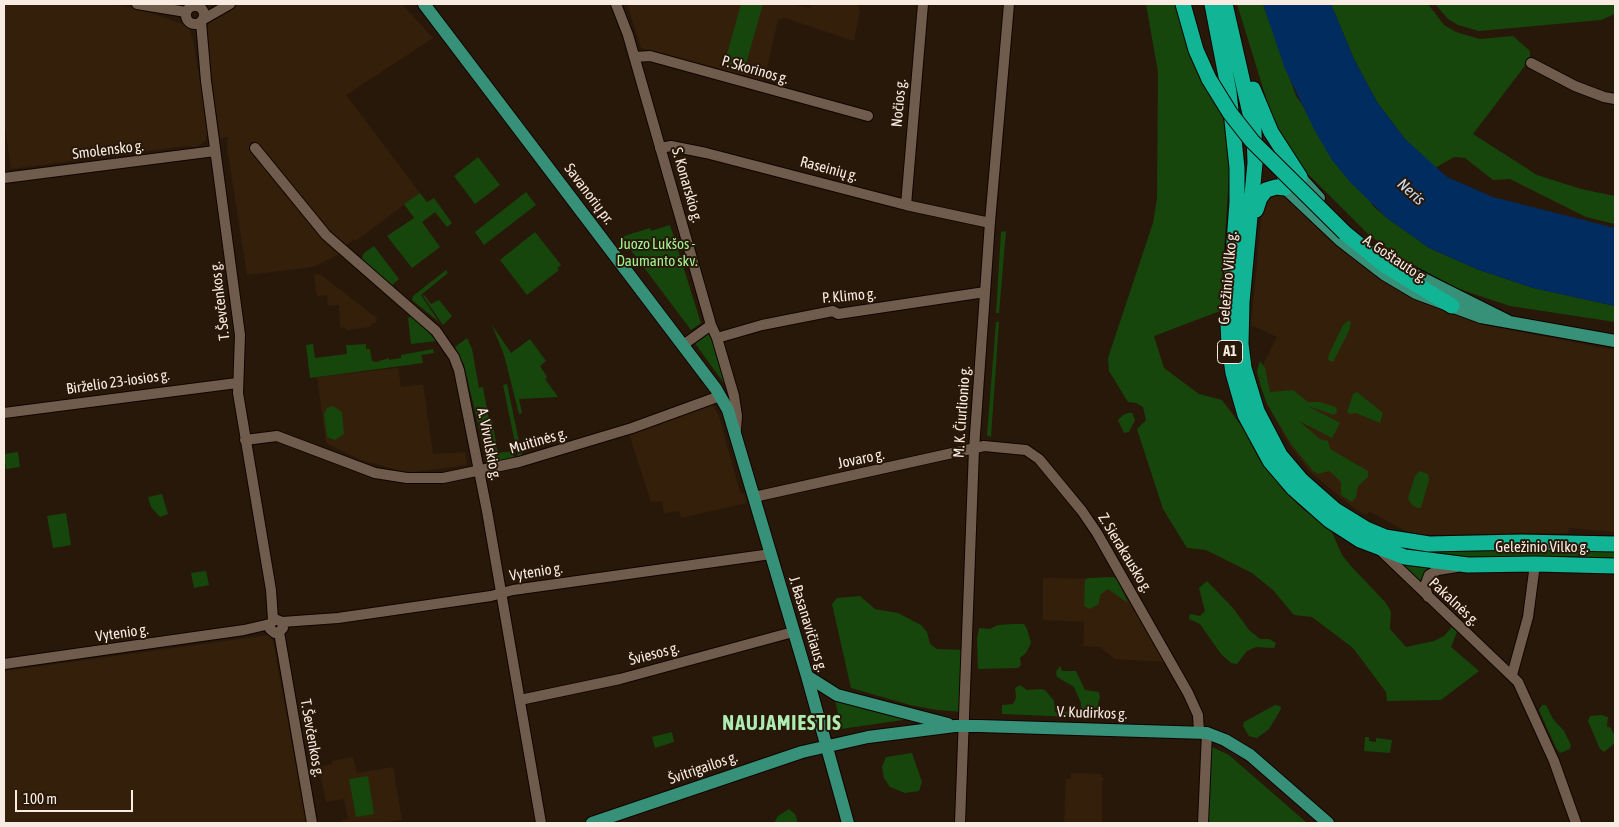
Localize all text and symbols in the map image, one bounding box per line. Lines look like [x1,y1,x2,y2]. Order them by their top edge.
street label: P. Skorinos g. [719,52,791,88]
street label: Nočios g. [888,78,910,128]
street label: Smolensko g. [71,137,145,163]
street label: S. Konarskio g. [668,146,706,224]
street label: Raseinių g. [798,153,860,185]
street label: Savanorių pr. [560,160,618,228]
water label: Neris [1393,175,1429,209]
street label: Geležinio Vilko g. [1215,231,1241,325]
street label: A. Goštauto g. [1360,231,1430,287]
park label: Juozo Lukšos - Daumanto skv. [616,235,698,270]
street label: T. Ševčenkos g. [206,261,234,341]
street label: P. Klimo g. [821,285,877,307]
road number: A1 [1218,341,1242,364]
street label: M. K. Čiurlionio g. [950,365,974,459]
street label: Birželio 23-iosios g. [65,366,171,398]
street label: A. Vivulskio g. [473,406,505,482]
street label: Muitinės g. [507,424,569,458]
street label: Jovaro g. [836,445,886,473]
street label: Z. Sierakausko g. [1094,510,1156,596]
street label: Geležinio Vilko g. [1495,538,1589,556]
street label: Vytenio g. [508,559,564,585]
street label: J. Basanavičiaus g. [785,574,831,674]
street label: Pakalnės g. [1425,574,1483,630]
street label: Vytenio g. [94,620,150,646]
street label: Šviesos g. [627,639,681,669]
street label: T. Ševčenkos g. [296,698,328,778]
street label: V. Kudirkos g. [1056,703,1128,723]
district label: NAUJAMIESTIS [721,712,843,736]
street label: Švitrigailos g. [666,748,740,788]
scale bar [18,780,135,812]
text: 100 m [23,790,57,807]

